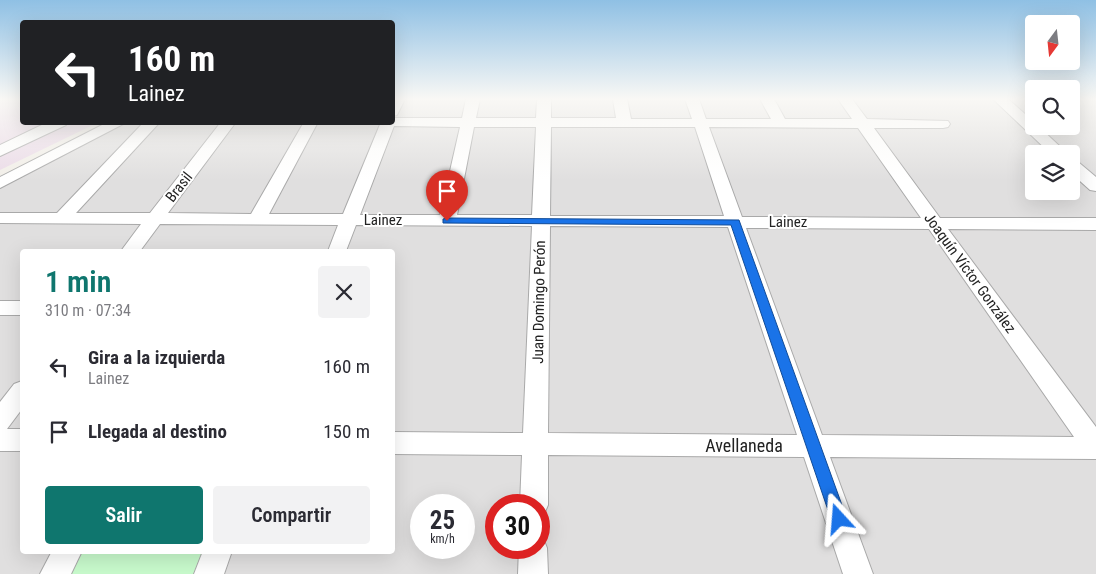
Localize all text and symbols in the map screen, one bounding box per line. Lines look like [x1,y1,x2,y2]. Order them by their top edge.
north arrow [1025,15,1080,70]
map controls [1025,15,1080,200]
text: 160 m [128,39,215,80]
icon: left [45,40,110,105]
button: search [1025,80,1080,135]
text: Lainez [128,81,185,106]
button: layers [1025,145,1080,200]
street label: Brasil [162,168,196,206]
pin [426,170,468,221]
icon: arrive [433,177,461,205]
street label: Joaquín Víctor González [920,209,1020,337]
street label: Lainez [364,211,402,229]
street label: Lainez [769,213,807,231]
street label: Juan Domingo Perón [529,240,549,364]
text: 1 min [45,264,111,299]
button: close [318,266,370,318]
text: 310 m · 07:34 [45,301,131,320]
text: Gira a la izquierda [88,346,225,369]
icon: left [45,353,73,381]
text: 160 m [323,355,370,378]
text: Lainez [88,369,129,388]
icon: arrive [45,418,73,446]
text: Llegada al destino [88,420,227,443]
text: 150 m [323,420,370,443]
street label: Avellaneda [705,435,783,456]
button: Salir [45,486,203,544]
button: Compartir [213,486,370,544]
position arrow [812,492,864,544]
speed limit sign: 30 [485,494,550,559]
text: 25 [430,506,455,535]
text: km/h [430,532,455,546]

